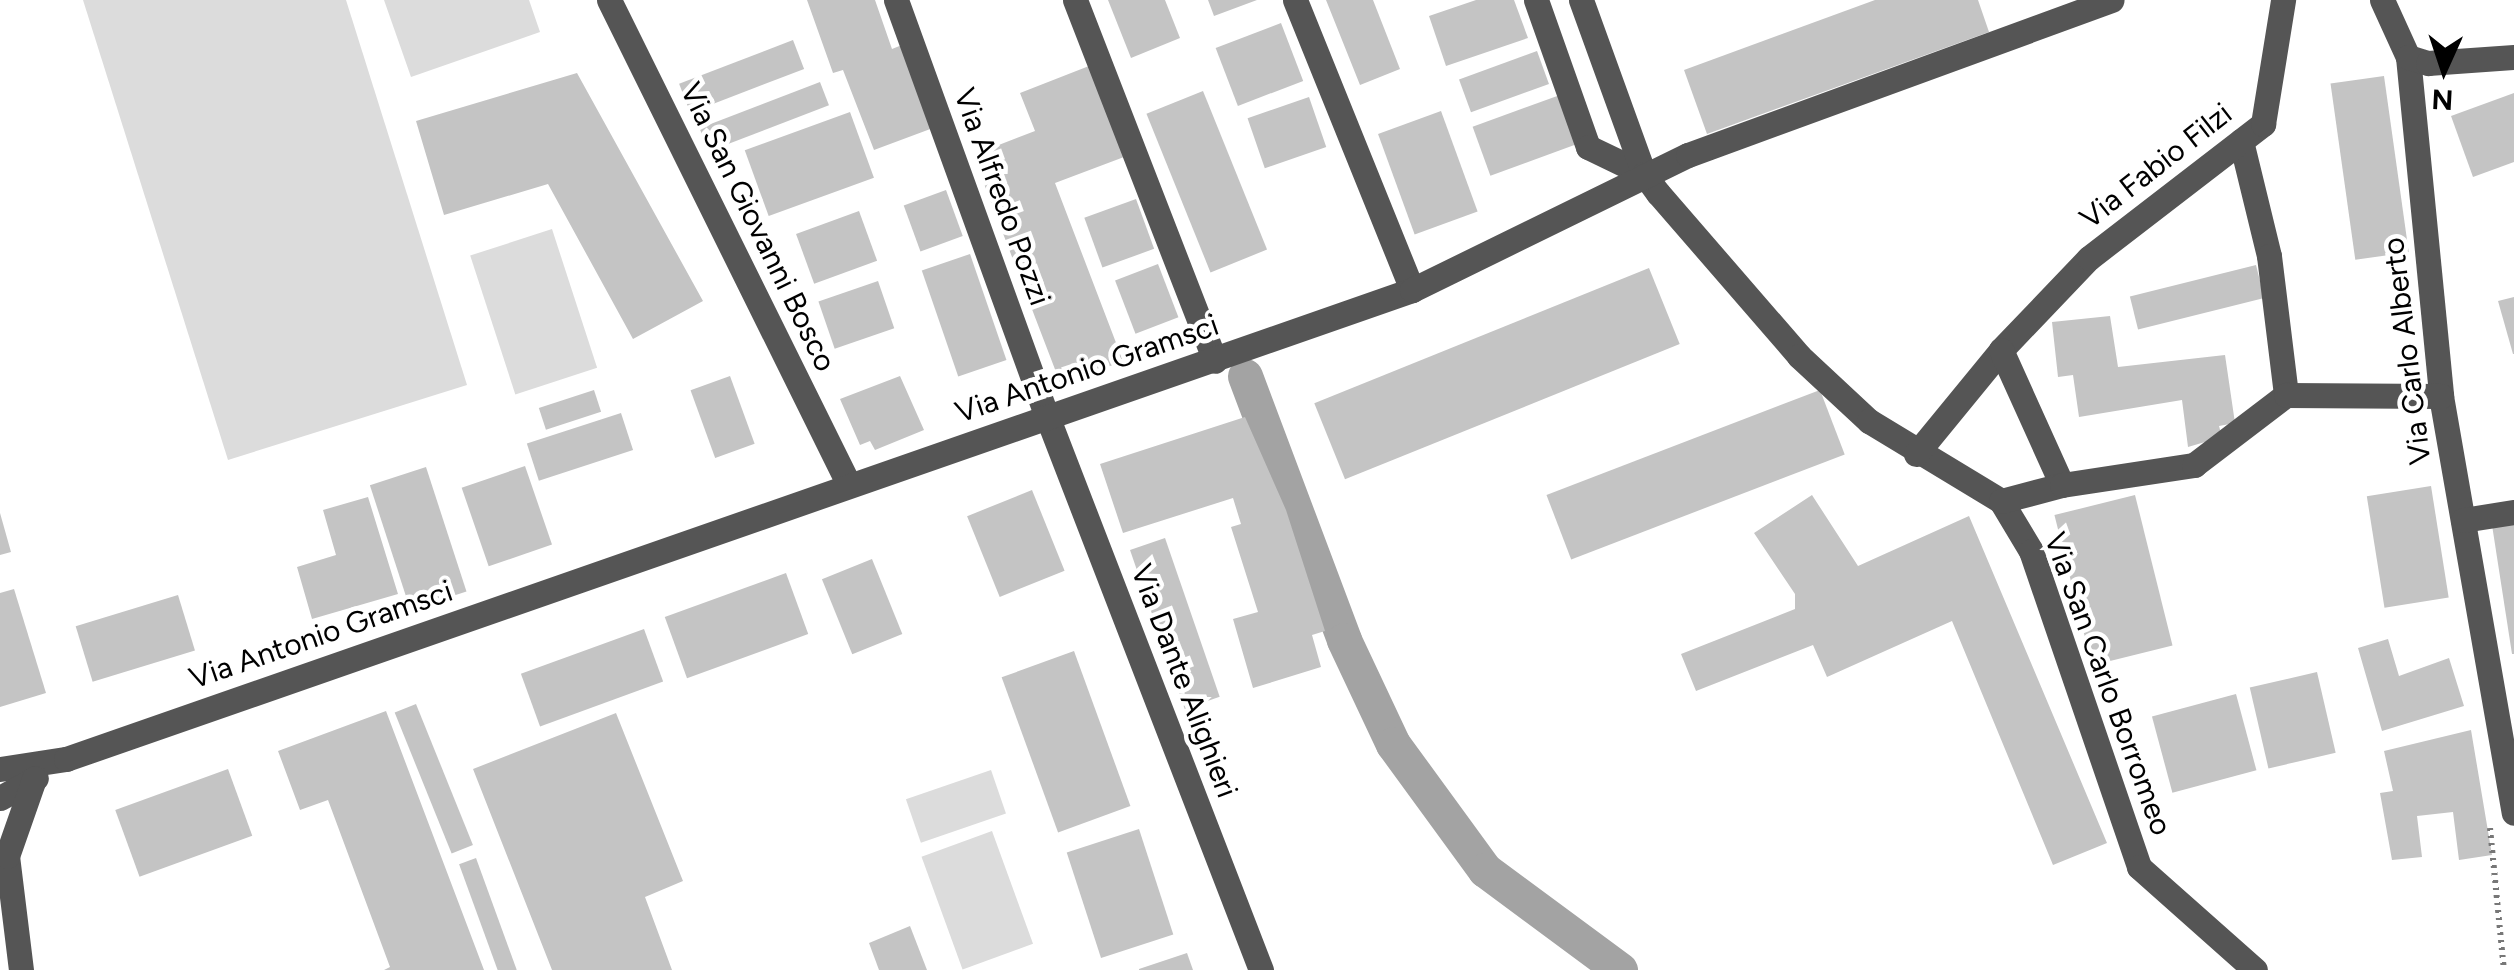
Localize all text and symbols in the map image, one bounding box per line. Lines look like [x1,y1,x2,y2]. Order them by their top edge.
north arrow [2394,20,2494,120]
street label: Via San Giovanni Bosco [672,77,844,377]
text: N [2431,82,2454,118]
street label: Via Alfredo Pozzi [946,84,1058,310]
street label: Via Fabio Filzi [2073,96,2239,236]
street label: Via Carlo Alberto [2375,235,2439,467]
street label: Via Antonio Gramsci [951,307,1223,431]
street label: Via San Carlo Borromeo [2036,528,2180,840]
street label: Via Dante Alighieri [1123,559,1245,803]
street label: Via Antonio Gramsci [185,573,457,697]

